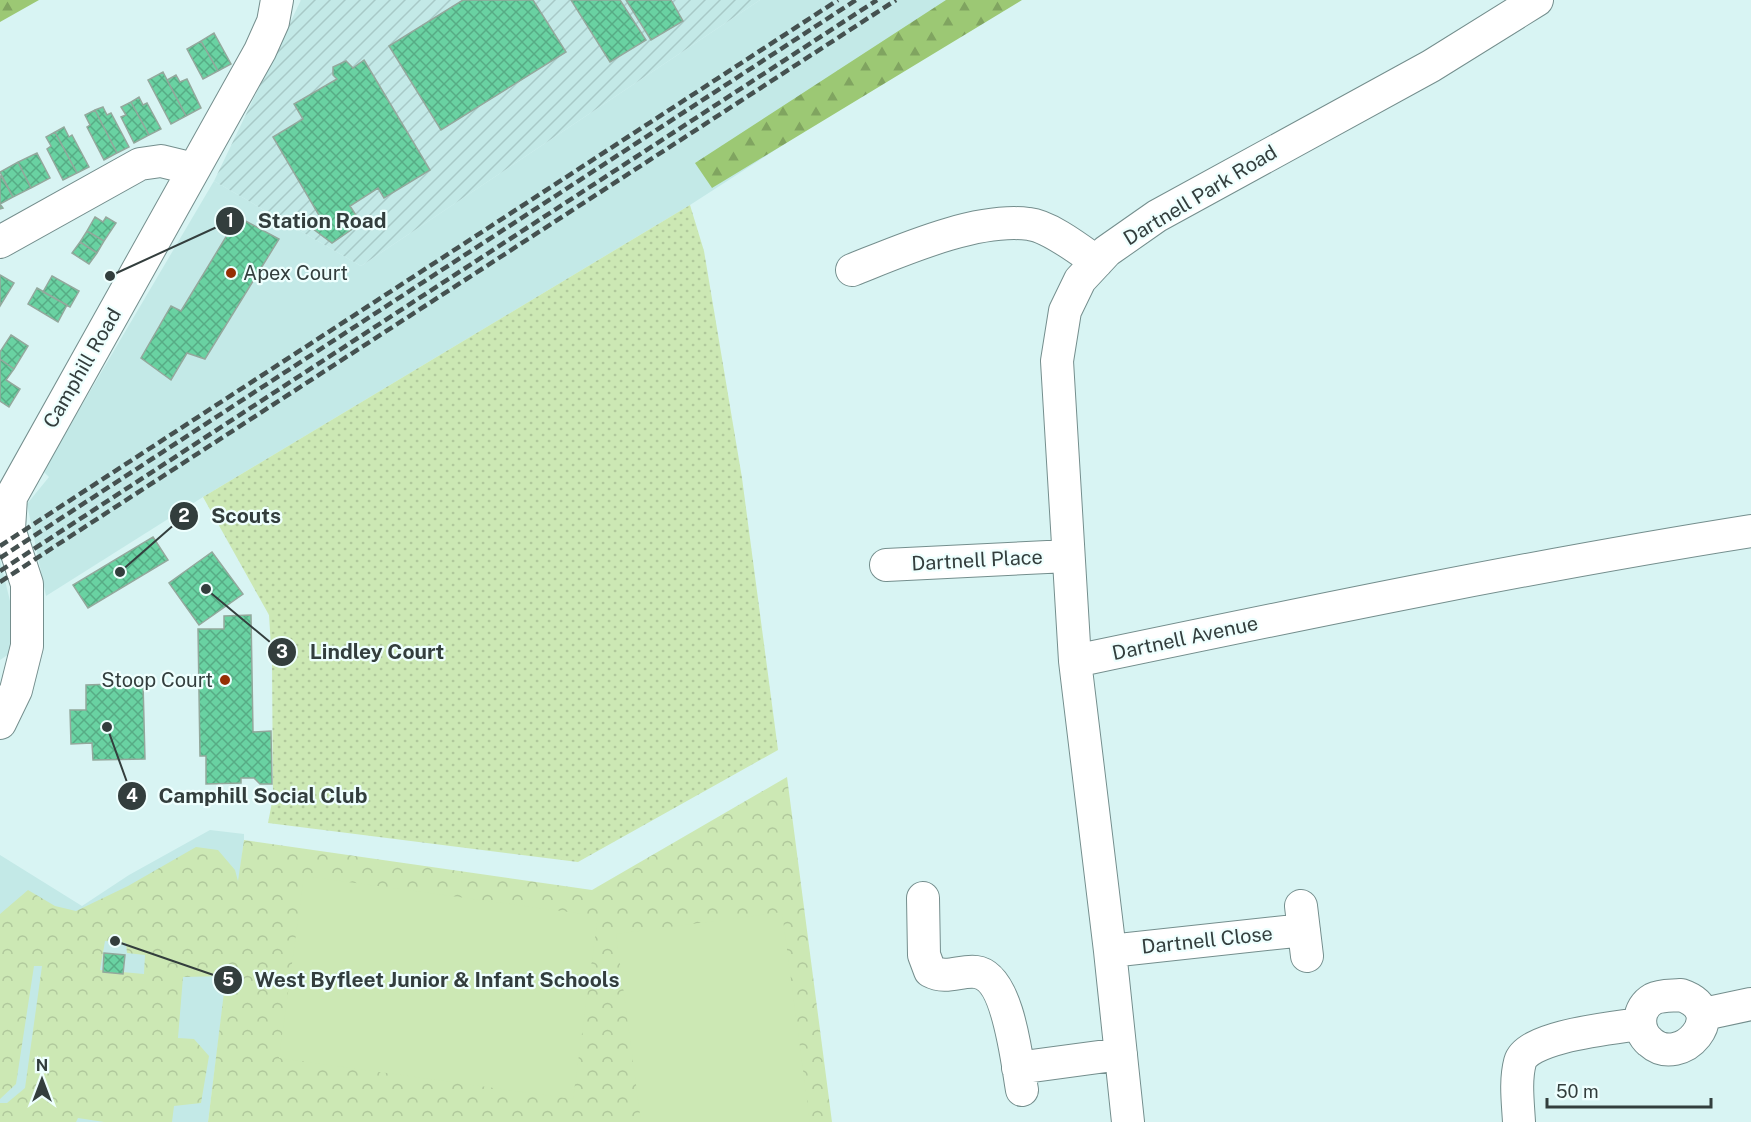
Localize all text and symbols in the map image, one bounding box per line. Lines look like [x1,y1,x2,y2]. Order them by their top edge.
street label: Dartnell Park Road [1119,140,1281,250]
callout: Station Road [215,201,398,240]
text: Station Road [257,208,387,233]
text: 1 [226,210,234,231]
place label: Apex Court [243,261,348,285]
marker: Apex Court [224,266,238,280]
street label: Camphill Road [38,304,126,432]
callout: Scouts [169,497,293,536]
text: Scouts [211,503,281,528]
text: 2 [178,505,190,526]
street label: Dartnell Place [911,545,1043,575]
street label: Dartnell Avenue [1110,611,1260,665]
callout: Lindley Court [267,633,456,672]
text: Lindley Court [310,639,444,664]
text: 3 [276,641,288,662]
place label: Stoop Court [101,668,213,692]
marker: Stoop Court [218,673,232,687]
callout: Camphill Social Club [117,777,380,816]
text: Camphill Social Club [159,783,367,808]
text: 4 [126,785,138,806]
street label: Dartnell Close [1140,921,1274,959]
callout: West Byfleet Junior & Infant Schools [213,960,632,999]
text: West Byfleet Junior & Infant Schools [255,967,620,992]
text: 5 [222,969,234,990]
north arrow [12,1050,72,1110]
text: N [36,1056,48,1075]
scale bar [1547,1071,1710,1109]
text: 50 m [1556,1081,1599,1102]

